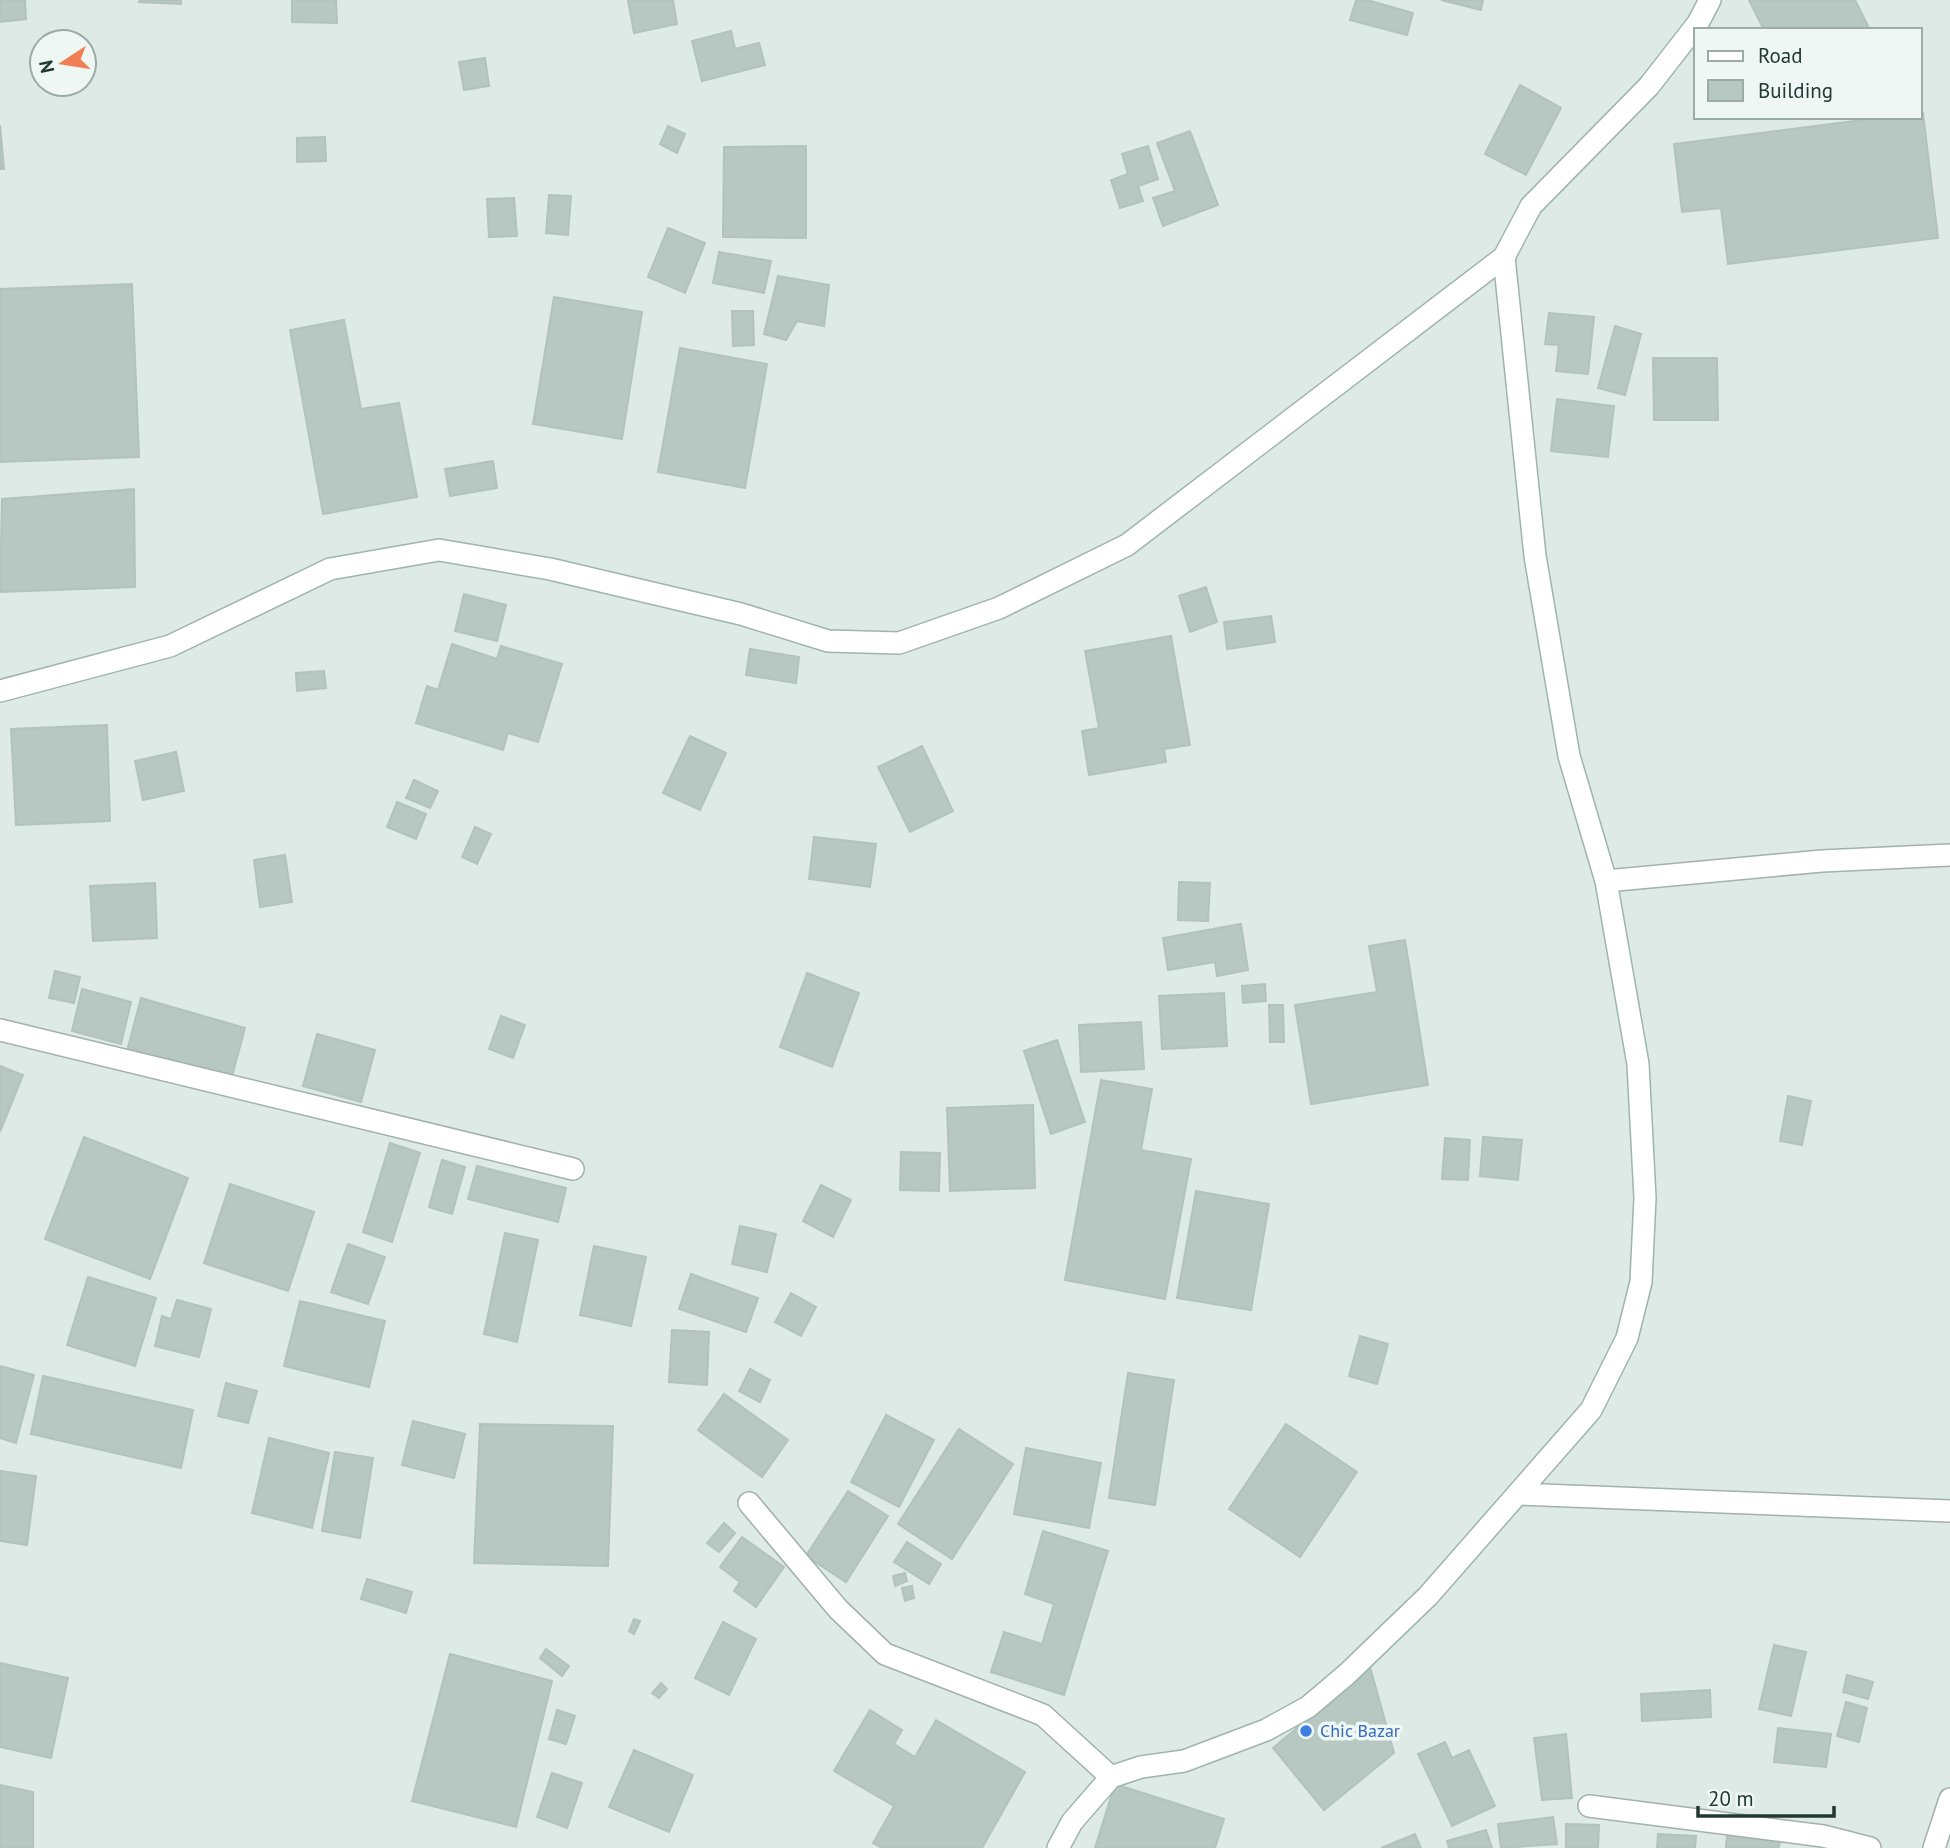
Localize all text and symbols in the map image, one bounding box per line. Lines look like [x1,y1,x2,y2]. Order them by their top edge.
north arrow [28,28,98,98]
legend [1694,28,1922,119]
text: Road [1758,42,1802,69]
text: N [33,58,59,75]
text: Building [1758,77,1833,104]
place label: Chic Bazar [1320,1719,1400,1742]
marker: Chic Bazar [1298,1723,1314,1739]
scale bar [1698,1774,1834,1818]
text: 20 m [1708,1785,1754,1812]

